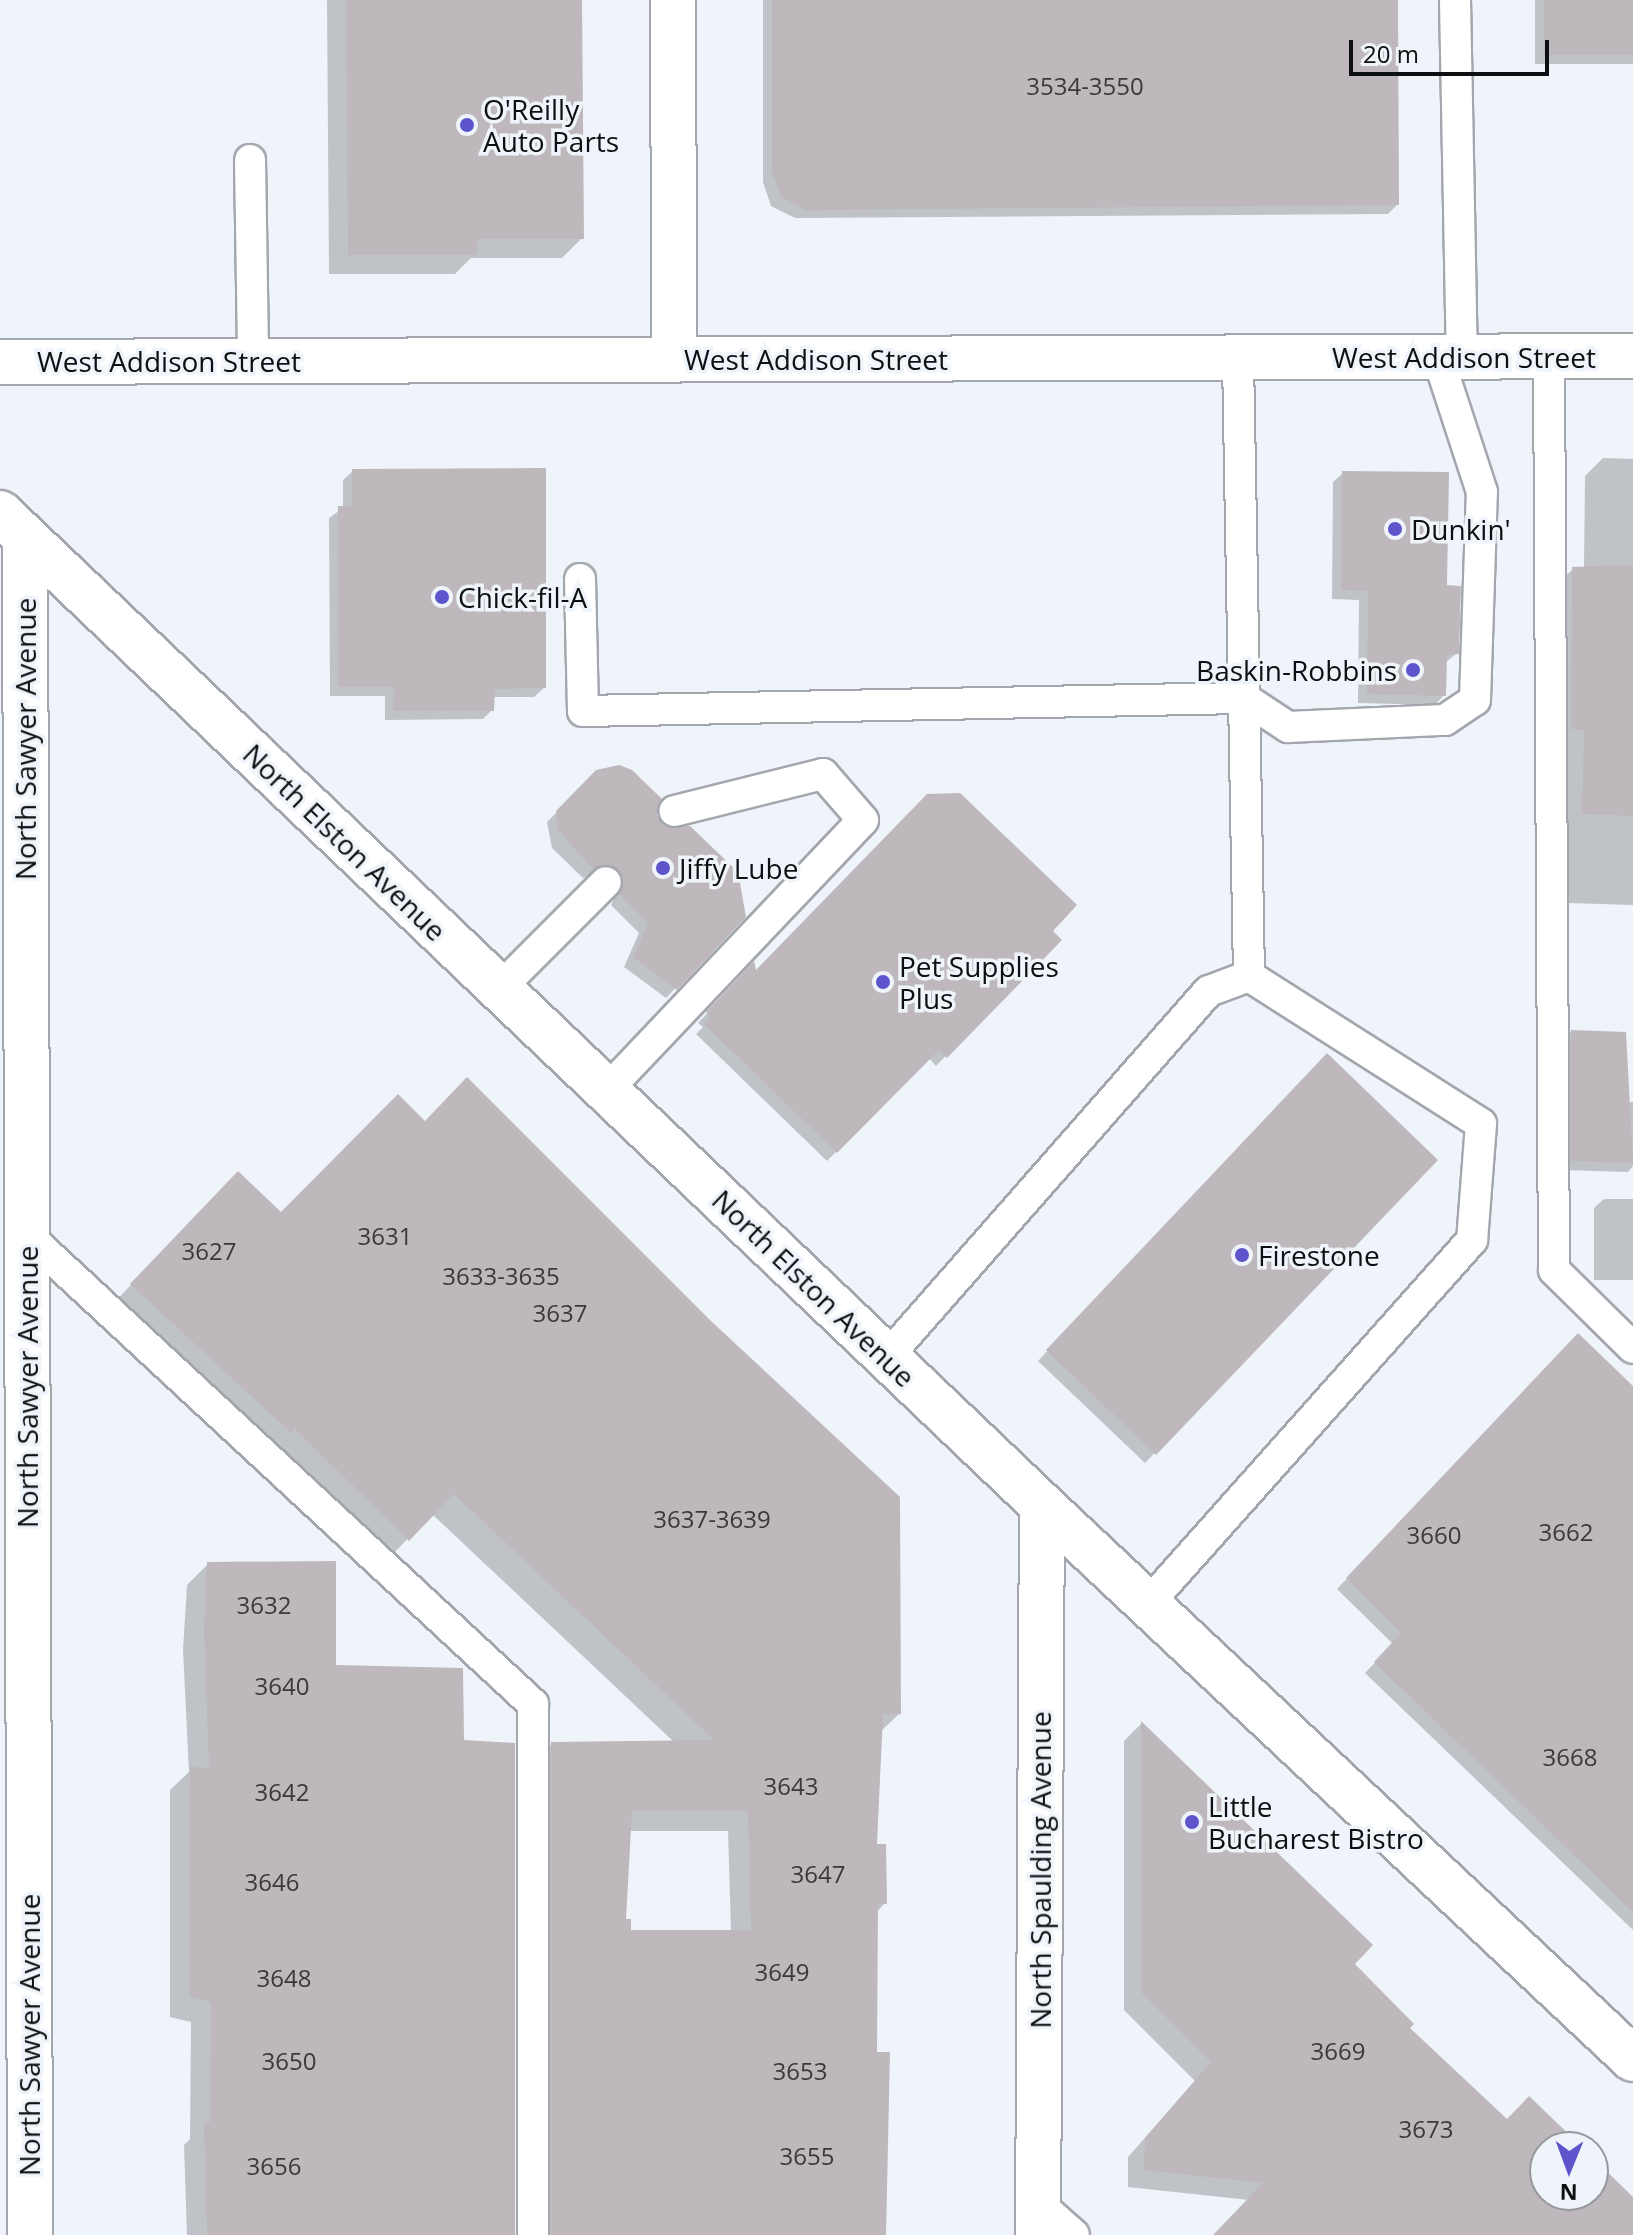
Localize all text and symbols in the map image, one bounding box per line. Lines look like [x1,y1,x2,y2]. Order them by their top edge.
scale bar [1353,24,1553,74]
text: 20 m [1363,37,1419,70]
house number: 3534-3550 [1026,72,1144,100]
place label: O'Reilly Auto Parts [483,92,619,158]
marker: O'Reilly Auto Parts [458,116,476,134]
street label: West Addison Street [1332,340,1596,374]
street label: West Addison Street [684,342,948,376]
street label: West Addison Street [37,344,301,378]
place label: Dunkin' [1411,512,1511,546]
marker: Dunkin' [1386,520,1404,538]
place label: Chick-fil-A [458,580,587,614]
marker: Chick-fil-A [433,588,451,606]
street label: North Sawyer Avenue [8,598,42,880]
place label: Baskin-Robbins [1196,653,1397,687]
marker: Baskin-Robbins [1404,661,1422,679]
street label: North Elston Avenue [237,737,453,947]
place label: Jiffy Lube [679,851,798,885]
marker: Jiffy Lube [654,859,672,877]
place label: Pet Supplies Plus [899,949,1059,1015]
marker: Pet Supplies Plus [874,973,892,991]
street label: North Elston Avenue [706,1183,922,1393]
house number: 3631 [358,1222,412,1250]
house number: 3627 [182,1237,236,1265]
place label: Firestone [1258,1238,1380,1272]
street label: North Sawyer Avenue [10,1246,44,1528]
marker: Firestone [1233,1246,1251,1264]
house number: 3633-3635 [442,1262,560,1290]
house number: 3637 [533,1299,587,1327]
house number: 3637-3639 [653,1505,771,1533]
house number: 3662 [1539,1518,1593,1546]
house number: 3660 [1407,1521,1461,1549]
house number: 3632 [237,1591,291,1619]
house number: 3640 [255,1672,309,1700]
street label: North Spaulding Avenue [1023,1711,1057,2029]
house number: 3668 [1543,1743,1597,1771]
house number: 3643 [764,1772,818,1800]
house number: 3642 [255,1778,309,1806]
place label: Little Bucharest Bistro [1208,1789,1424,1855]
marker: Little Bucharest Bistro [1183,1813,1201,1831]
house number: 3647 [791,1860,845,1888]
house number: 3646 [245,1868,299,1896]
street label: North Sawyer Avenue [12,1894,46,2176]
house number: 3649 [755,1958,809,1986]
house number: 3648 [257,1964,311,1992]
house number: 3669 [1311,2037,1365,2065]
house number: 3650 [262,2047,316,2075]
house number: 3653 [773,2057,827,2085]
house number: 3673 [1399,2115,1453,2143]
north arrow [1529,2131,1609,2211]
house number: 3655 [780,2142,834,2170]
house number: 3656 [247,2152,301,2180]
text: N [1559,2178,1578,2208]

